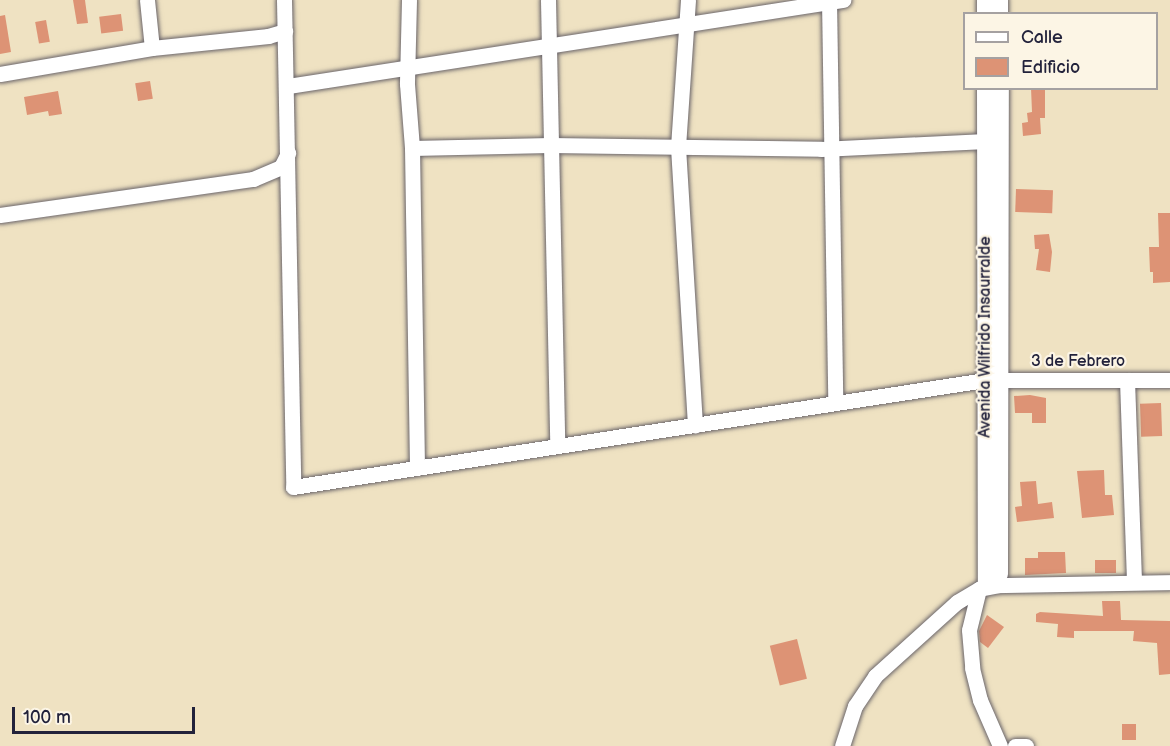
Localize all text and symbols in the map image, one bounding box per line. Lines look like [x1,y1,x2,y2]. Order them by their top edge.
legend [963,12,1158,90]
text: Calle [1021,27,1063,48]
text: Edificio [1021,57,1080,78]
street label: Avenida Wilfrido Insaurralde [976,236,996,438]
street label: 3 de Febrero [1031,352,1125,372]
scale bar [15,695,198,733]
text: 100 m [23,707,71,728]

